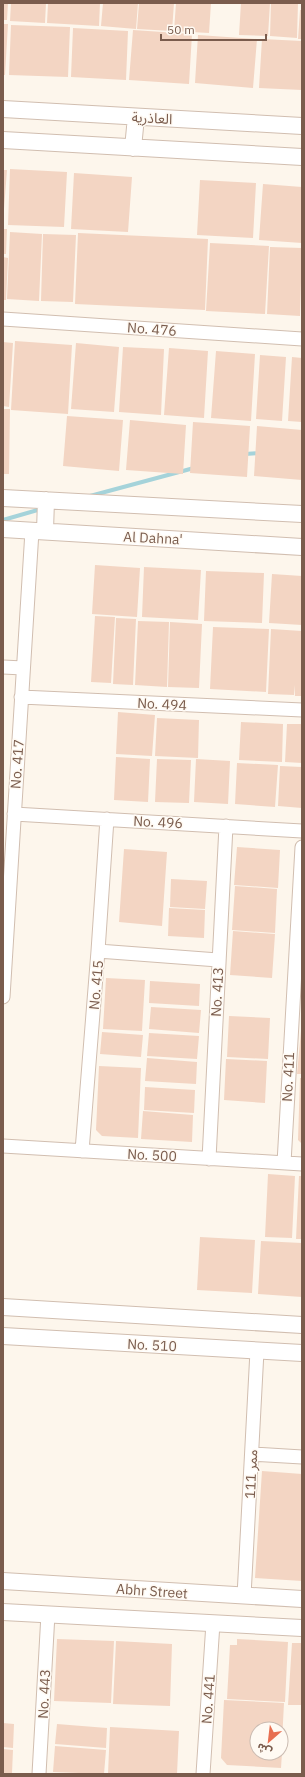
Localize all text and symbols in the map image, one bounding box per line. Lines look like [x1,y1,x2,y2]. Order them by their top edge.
scale bar [161,16,266,42]
text: 50 m [167,22,195,37]
street label: العاذرية [131,108,173,128]
street label: No. 476 [127,318,177,340]
street label: Al Dahna' [123,527,183,549]
street label: No. 494 [137,694,187,714]
street label: No. 417 [6,739,28,789]
street label: No. 496 [133,812,183,832]
street label: No. 415 [85,959,107,1011]
street label: No. 413 [207,967,227,1017]
street label: No. 411 [278,1052,298,1102]
street label: No. 500 [127,1145,177,1165]
street label: No. 510 [127,1335,177,1355]
street label: ممر 111 [241,1449,261,1499]
street label: Abhr Street [116,1580,189,1602]
street label: No. 443 [34,1669,54,1719]
street label: No. 441 [197,1674,219,1724]
north arrow [249,1721,289,1761]
text: ش [254,1740,274,1760]

